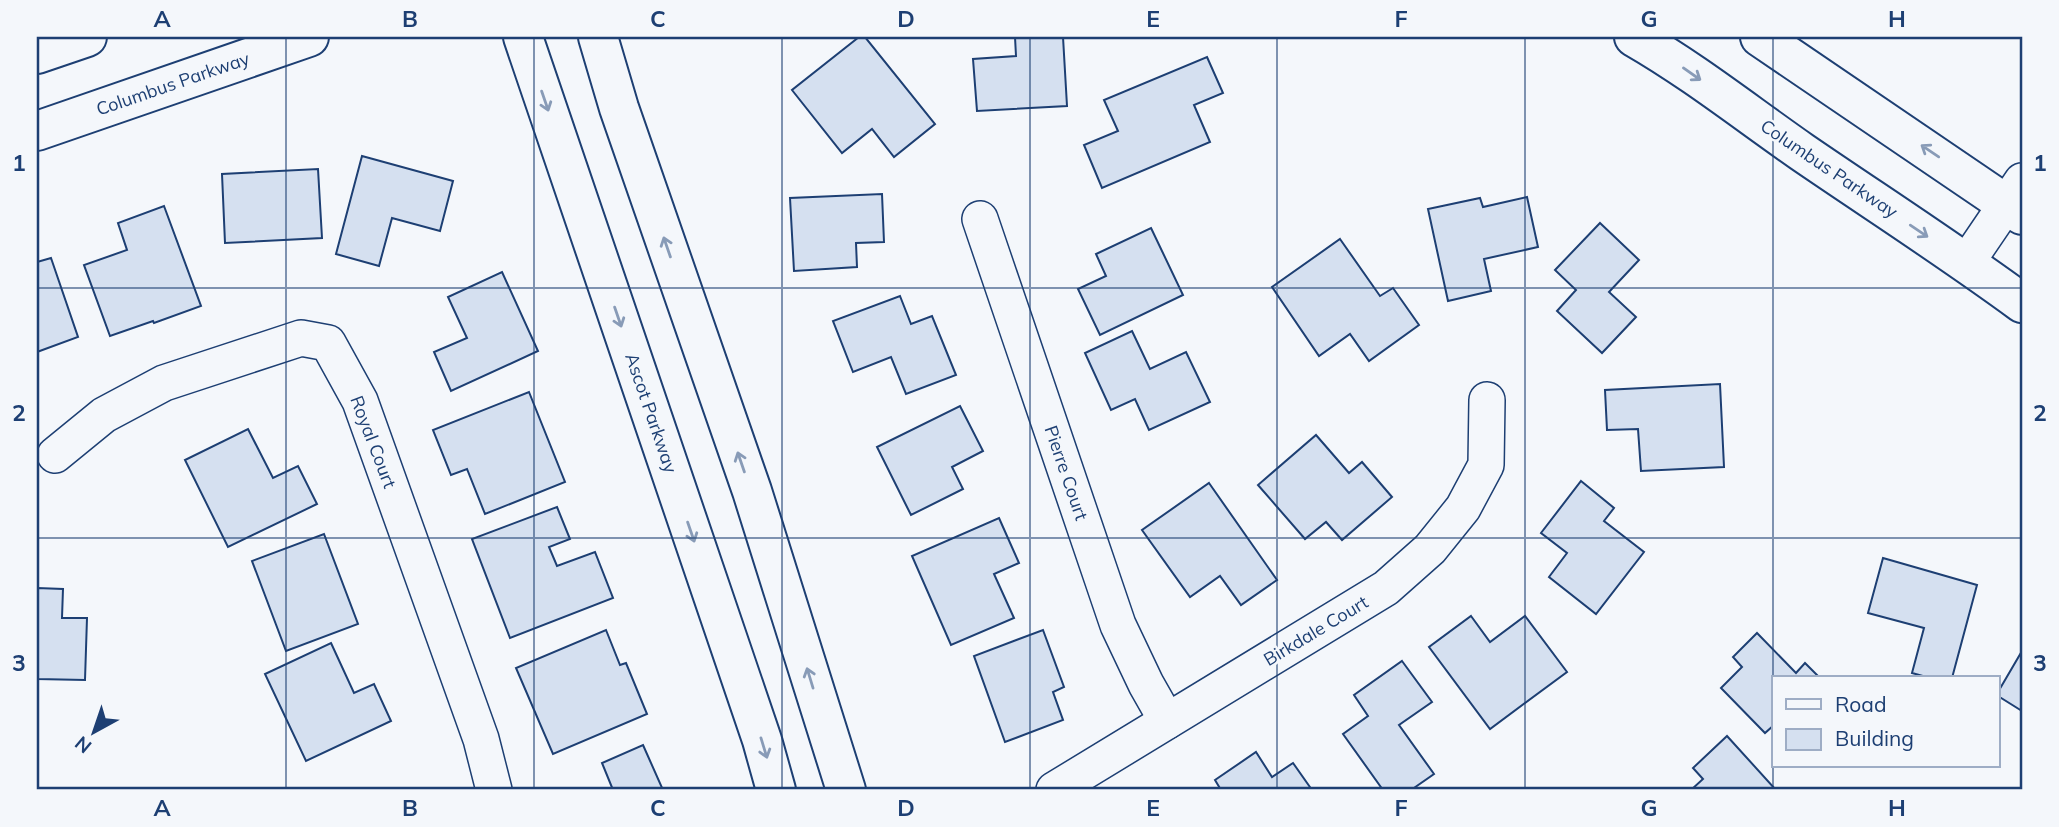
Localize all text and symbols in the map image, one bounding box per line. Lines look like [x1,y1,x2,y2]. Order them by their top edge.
text: A [153,4,171,33]
text: B [402,4,418,33]
text: C [650,4,666,33]
text: D [897,4,915,33]
text: E [1146,4,1160,33]
text: F [1394,4,1408,33]
text: G [1640,4,1658,33]
text: H [1888,4,1906,33]
street label: Columbus Parkway [93,46,253,121]
one-way arrow [1682,67,1701,81]
one-way arrow [540,90,552,112]
street label: Columbus Parkway [1756,114,1903,223]
one-way arrow [1921,144,1940,159]
text: 1 [12,148,26,177]
text: 1 [2033,148,2047,177]
one-way arrow [1909,224,1929,238]
one-way arrow [660,236,672,258]
one-way arrow [613,305,625,327]
street label: Ascot Parkway [620,350,683,476]
street label: Royal Court [345,392,402,491]
text: 2 [12,398,26,427]
text: 2 [2033,398,2047,427]
street label: Pierre Court [1039,422,1093,523]
one-way arrow [734,451,746,473]
one-way arrow [686,521,698,543]
street label: Birkdale Court [1259,590,1372,671]
text: 3 [12,648,26,677]
text: 3 [2033,648,2047,677]
one-way arrow [803,668,816,690]
legend [1772,676,2000,768]
text: Road [1835,691,1886,717]
north arrow [60,698,130,768]
text: Building [1835,725,1914,751]
text: N [70,731,96,759]
one-way arrow [758,737,771,759]
text: A [153,793,171,822]
text: B [402,793,418,822]
text: C [650,793,666,822]
text: D [897,793,915,822]
text: E [1146,793,1160,822]
text: F [1394,793,1408,822]
text: G [1640,793,1658,822]
text: H [1888,793,1906,822]

